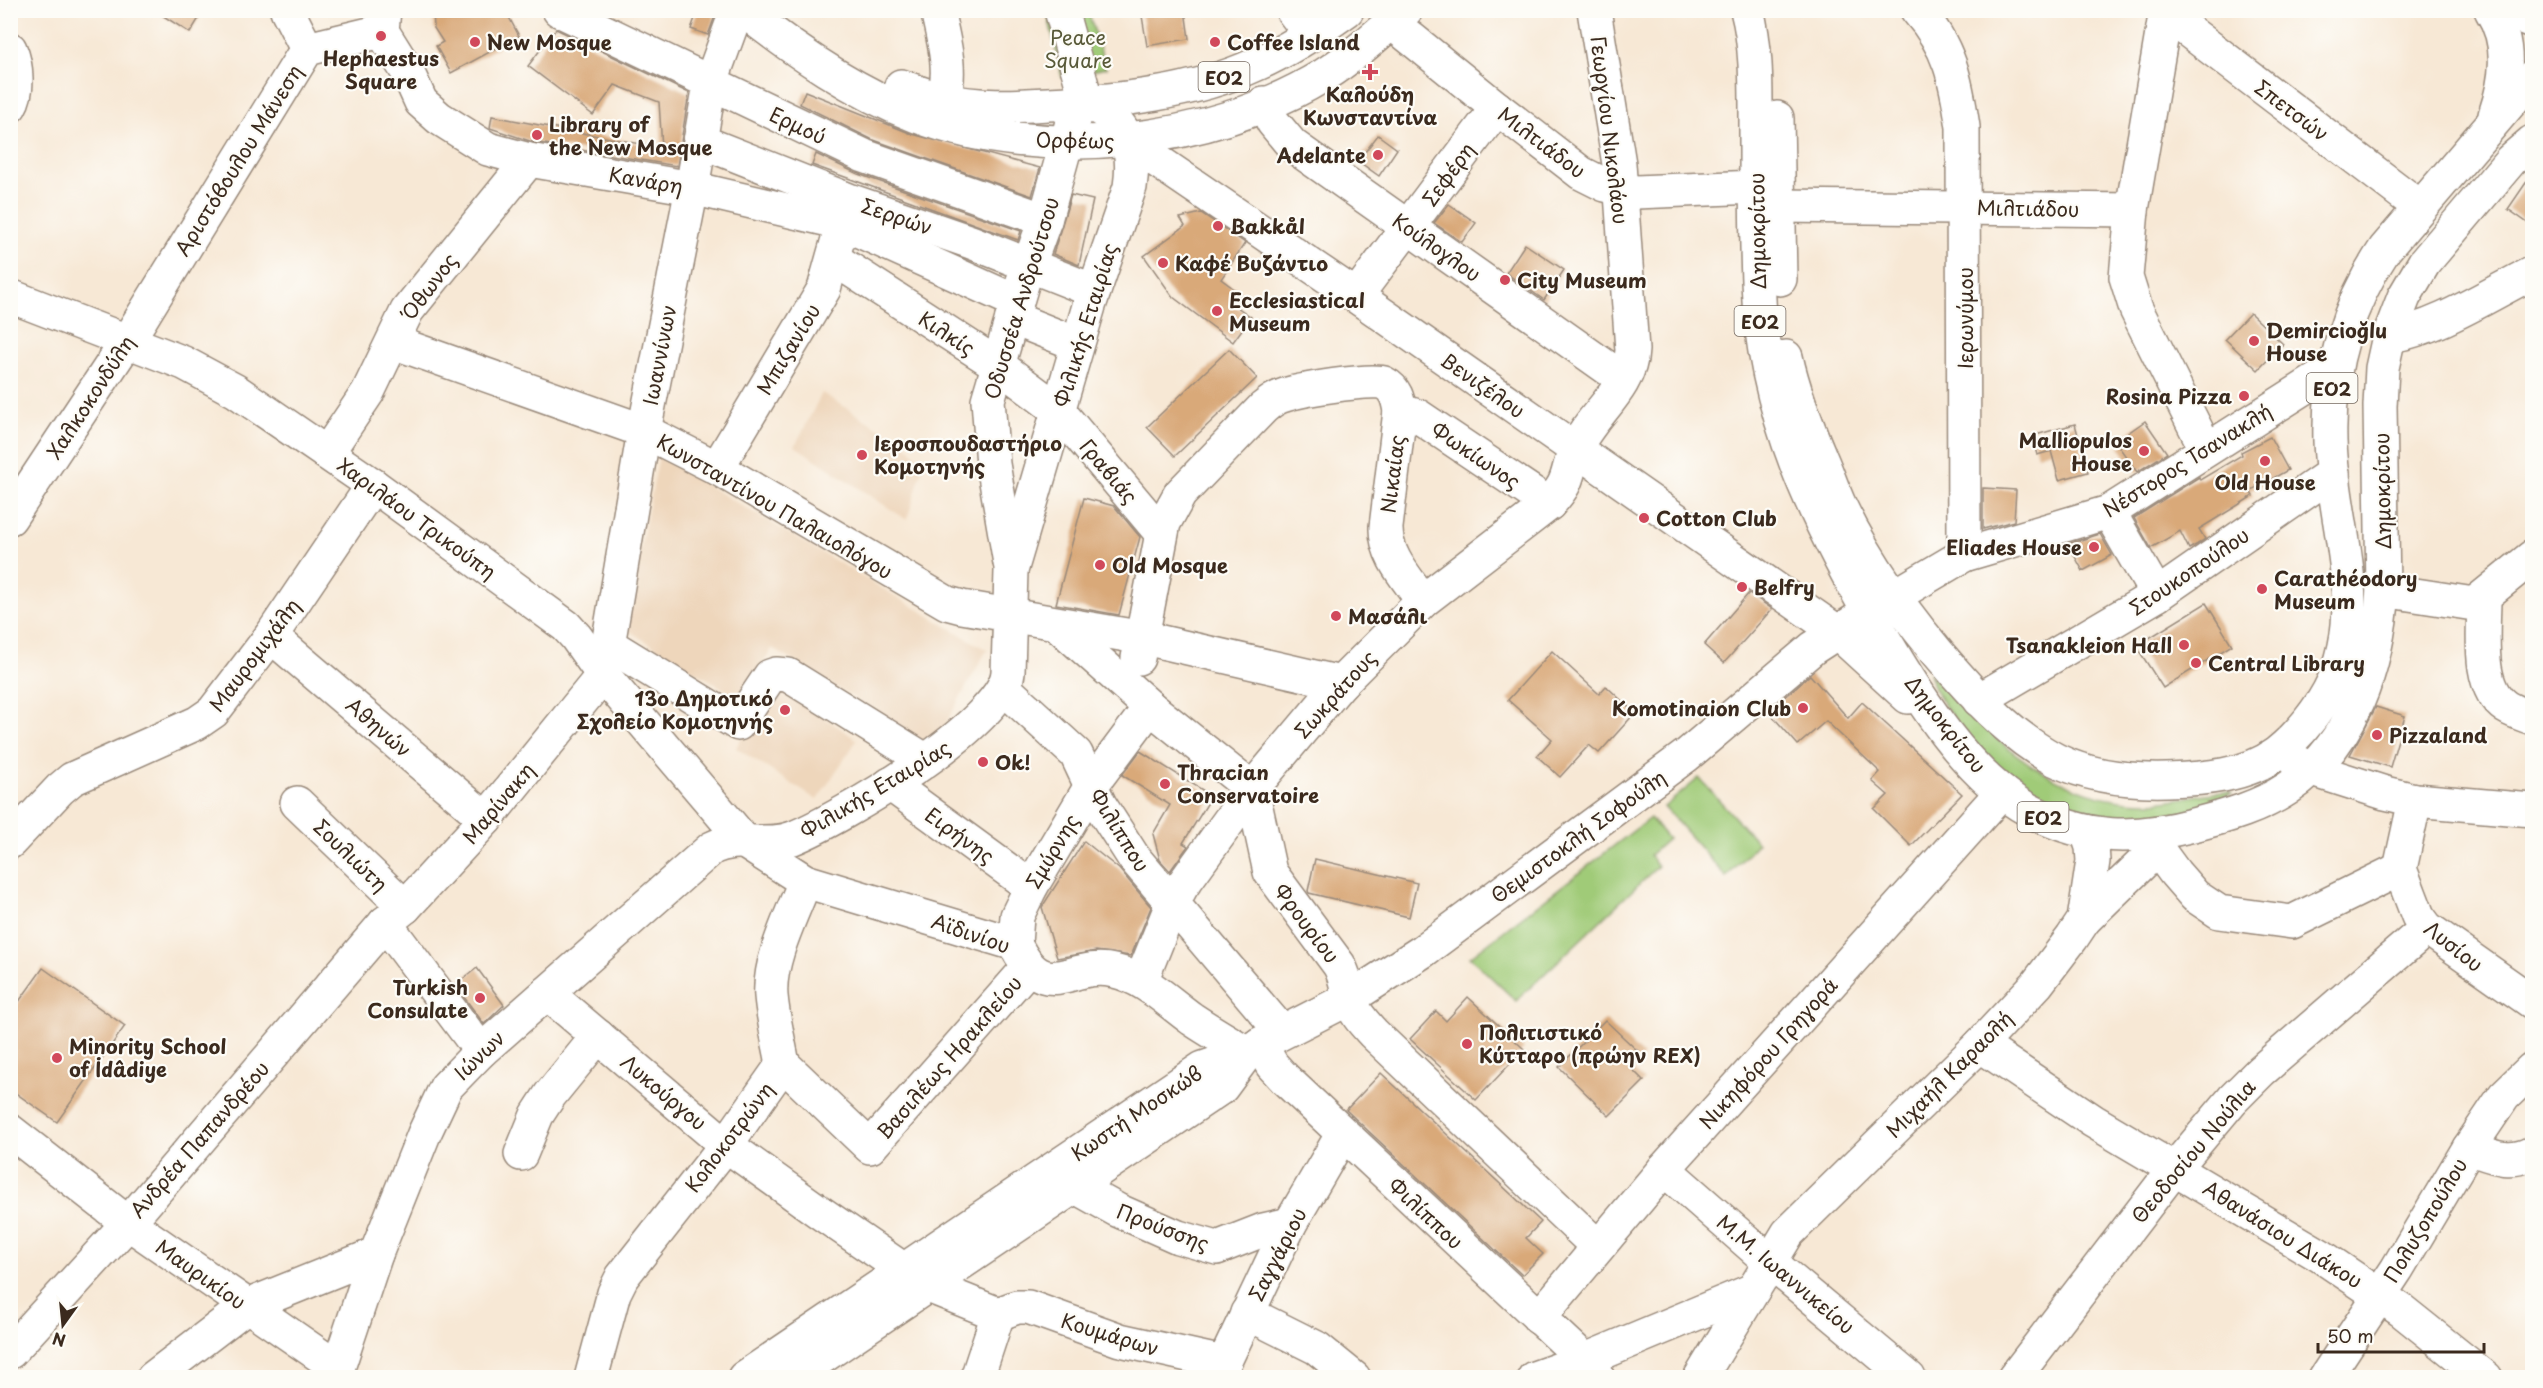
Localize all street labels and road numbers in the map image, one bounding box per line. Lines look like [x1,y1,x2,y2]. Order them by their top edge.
street label: Γεωργίου Νικολάου [1584,34,1636,226]
street label: Αριστόβουλου Μάνεση [167,59,309,261]
road number: ΕΟ2 [1198,62,1250,92]
street label: Σπετσών [2249,72,2335,148]
street label: Ερμού [765,99,831,151]
street label: Μιλτιάδου [1492,99,1592,185]
street label: Ορφέως [1035,124,1115,156]
street label: Σεφέρη [1415,136,1481,212]
street label: Κανάρη [607,159,685,201]
street label: Δημοκρίτου [1741,172,1773,290]
street label: Σερρών [857,190,937,242]
street label: Μιλτιάδου [1976,192,2080,224]
street label: Οδυσσέα Ανδρούτσου [976,193,1066,403]
street label: Κούλογλου [1387,205,1487,289]
street label: Φιλικής Εταιρίας [1046,239,1124,411]
street label: Όθωνος [393,246,464,327]
street label: Ιερωνύμου [1950,267,1980,369]
street label: Μπιζανίου [749,298,827,400]
street label: Ιωαννίνων [635,302,683,408]
street label: Κιλκίς [913,304,981,362]
road number: ΕΟ2 [1734,306,1786,336]
street label: Χαλκοκονδύλη [39,329,141,465]
street label: Βενιζέλου [1435,345,1531,425]
road number: ΕΟ2 [2306,373,2358,403]
street label: Νέστορος Τσανακλή [2097,396,2277,524]
street label: Φωκίωνος [1425,414,1527,496]
street label: Κωνσταντίνου Παλαιολόγου [651,426,899,586]
street label: Γραβιάς [1073,432,1145,510]
street label: Δημοκρίτου [2366,432,2398,550]
street label: Νικαίας [1372,433,1412,515]
street label: Χαριλάου Τρικούπη [331,450,503,586]
street label: Στουκοπούλου [2123,520,2255,622]
street label: Μαυρομιχάλη [201,592,307,718]
street label: Σωκράτους [1287,643,1383,745]
street label: Δημοκρίτου [1898,669,1994,779]
street label: Αθηνών [340,690,418,764]
street label: Φιλικής Εταιρίας [794,732,956,846]
street label: Μαρίνακη [455,756,541,850]
street label: Θεμιστοκλή Σοφούλη [1484,762,1672,910]
street label: Φιλίππου [1083,783,1157,877]
street label: Ειρήνης [919,800,1001,870]
road number: ΕΟ2 [2018,802,2068,832]
street label: Σμύρνης [1018,808,1086,894]
street label: Σουλιώτη [307,812,395,898]
street label: Φρουρίου [1267,877,1347,969]
street label: Αϊδινίου [928,906,1014,960]
street label: Λυσίου [2418,913,2490,979]
street label: Βασιλέως Ηρακλείου [869,969,1029,1145]
street label: Νικηφόρου Γρηγορά [1692,971,1844,1135]
street label: Μιχαήλ Καραολή [1879,1004,2019,1144]
street label: Ιώνων [447,1023,511,1087]
street label: Λυκούργου [614,1047,714,1137]
street label: Ανδρέα Παπανδρέου [122,1054,276,1224]
street label: Κωστή Μοσκώβ [1064,1058,1208,1168]
street label: Θεοδοσίου Νούλια [2124,1073,2262,1229]
street label: Κολοκοτρώνη [677,1075,781,1199]
street label: Πολυζοπούλου [2376,1152,2474,1288]
street label: Φιλίππου [1382,1170,1470,1256]
street label: Αθανάσιου Διάκου [2197,1173,2369,1295]
street label: Προύσσης [1113,1196,1213,1258]
street label: Σαγγάριου [1241,1202,1313,1306]
street label: Μ.Μ. Ιωαννικείου [1710,1207,1862,1341]
street label: Μαυρικίου [150,1232,252,1316]
street label: Κουμάρων [1057,1305,1163,1363]

